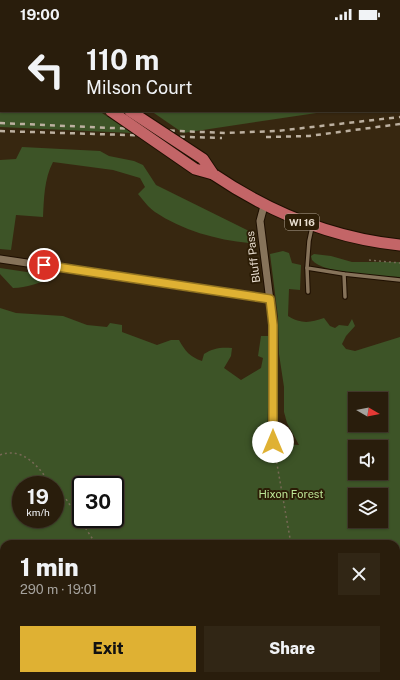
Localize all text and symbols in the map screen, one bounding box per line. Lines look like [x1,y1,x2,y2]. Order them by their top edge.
text: 19:00 [20,6,60,23]
text: 110 m [86,43,159,76]
icon: left [20,44,72,96]
text: Milson Court [86,77,193,98]
road number: WI 16 [285,214,319,230]
street label: Bluff Pass [244,230,262,284]
pin [27,248,61,282]
icon: arrive [33,254,55,276]
north arrow [348,392,388,432]
map controls [348,392,388,528]
position arrow [252,421,294,463]
button: sound [348,440,388,480]
speed limit sign: 30 [72,476,124,528]
text: 19 [27,485,49,509]
park label: Hixon Forest [258,488,324,500]
button: layers [348,488,388,528]
text: km/h [26,506,50,518]
text: 1 min [20,553,79,581]
button: close [338,553,380,595]
text: 290 m · 19:01 [20,582,97,597]
button: Exit [20,626,196,672]
button: Share [204,626,380,672]

